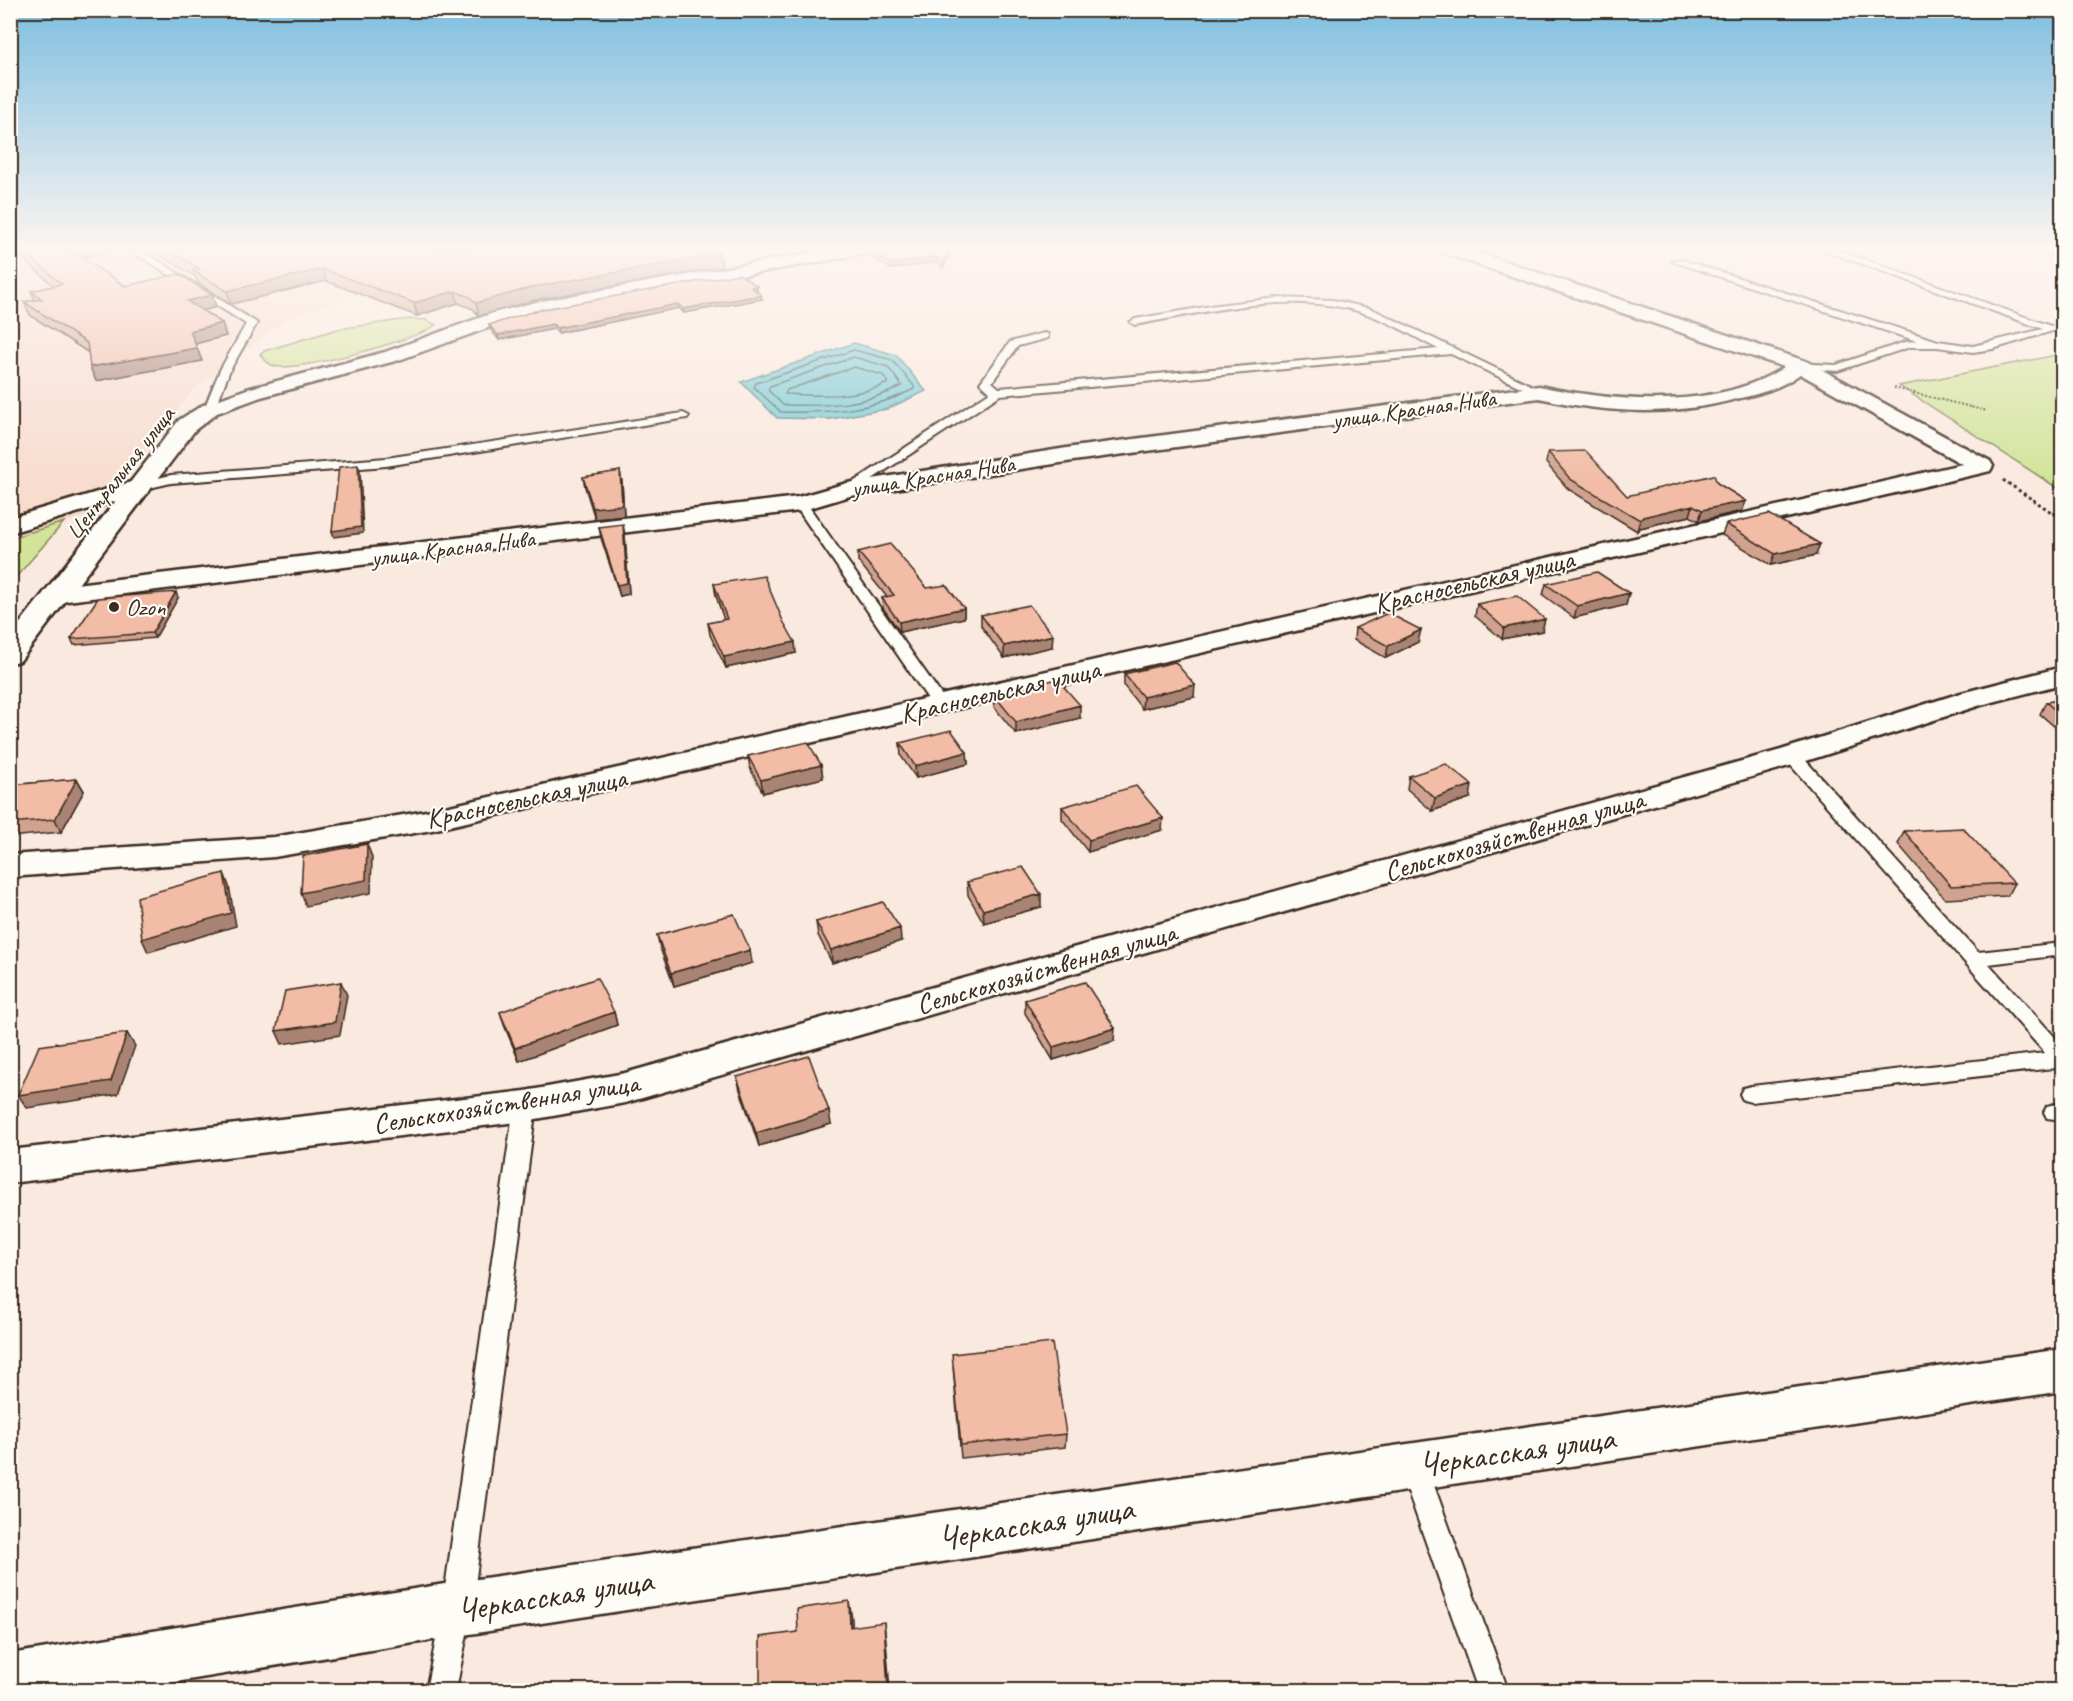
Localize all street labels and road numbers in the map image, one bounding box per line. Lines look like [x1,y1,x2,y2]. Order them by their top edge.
street label: улица Красная Нива [1328,383,1499,436]
street label: Центральная улица [59,399,182,546]
street label: улица Красная Нива [847,448,1018,504]
street label: улица Красная Нива [368,523,538,573]
street label: Красносельская улица [1371,541,1579,621]
street label: Красносельская улица [897,651,1105,731]
street label: Красносельская улица [423,759,631,836]
street label: Сельскохозяйственная улица [1380,780,1650,889]
street label: Сельскохозяйственная улица [912,913,1182,1022]
street label: Сельскохозяйственная улица [371,1064,644,1141]
street label: Черкасская улица [1417,1416,1620,1486]
street label: Черкасская улица [935,1486,1139,1559]
street label: Черкасская улица [454,1558,658,1631]

